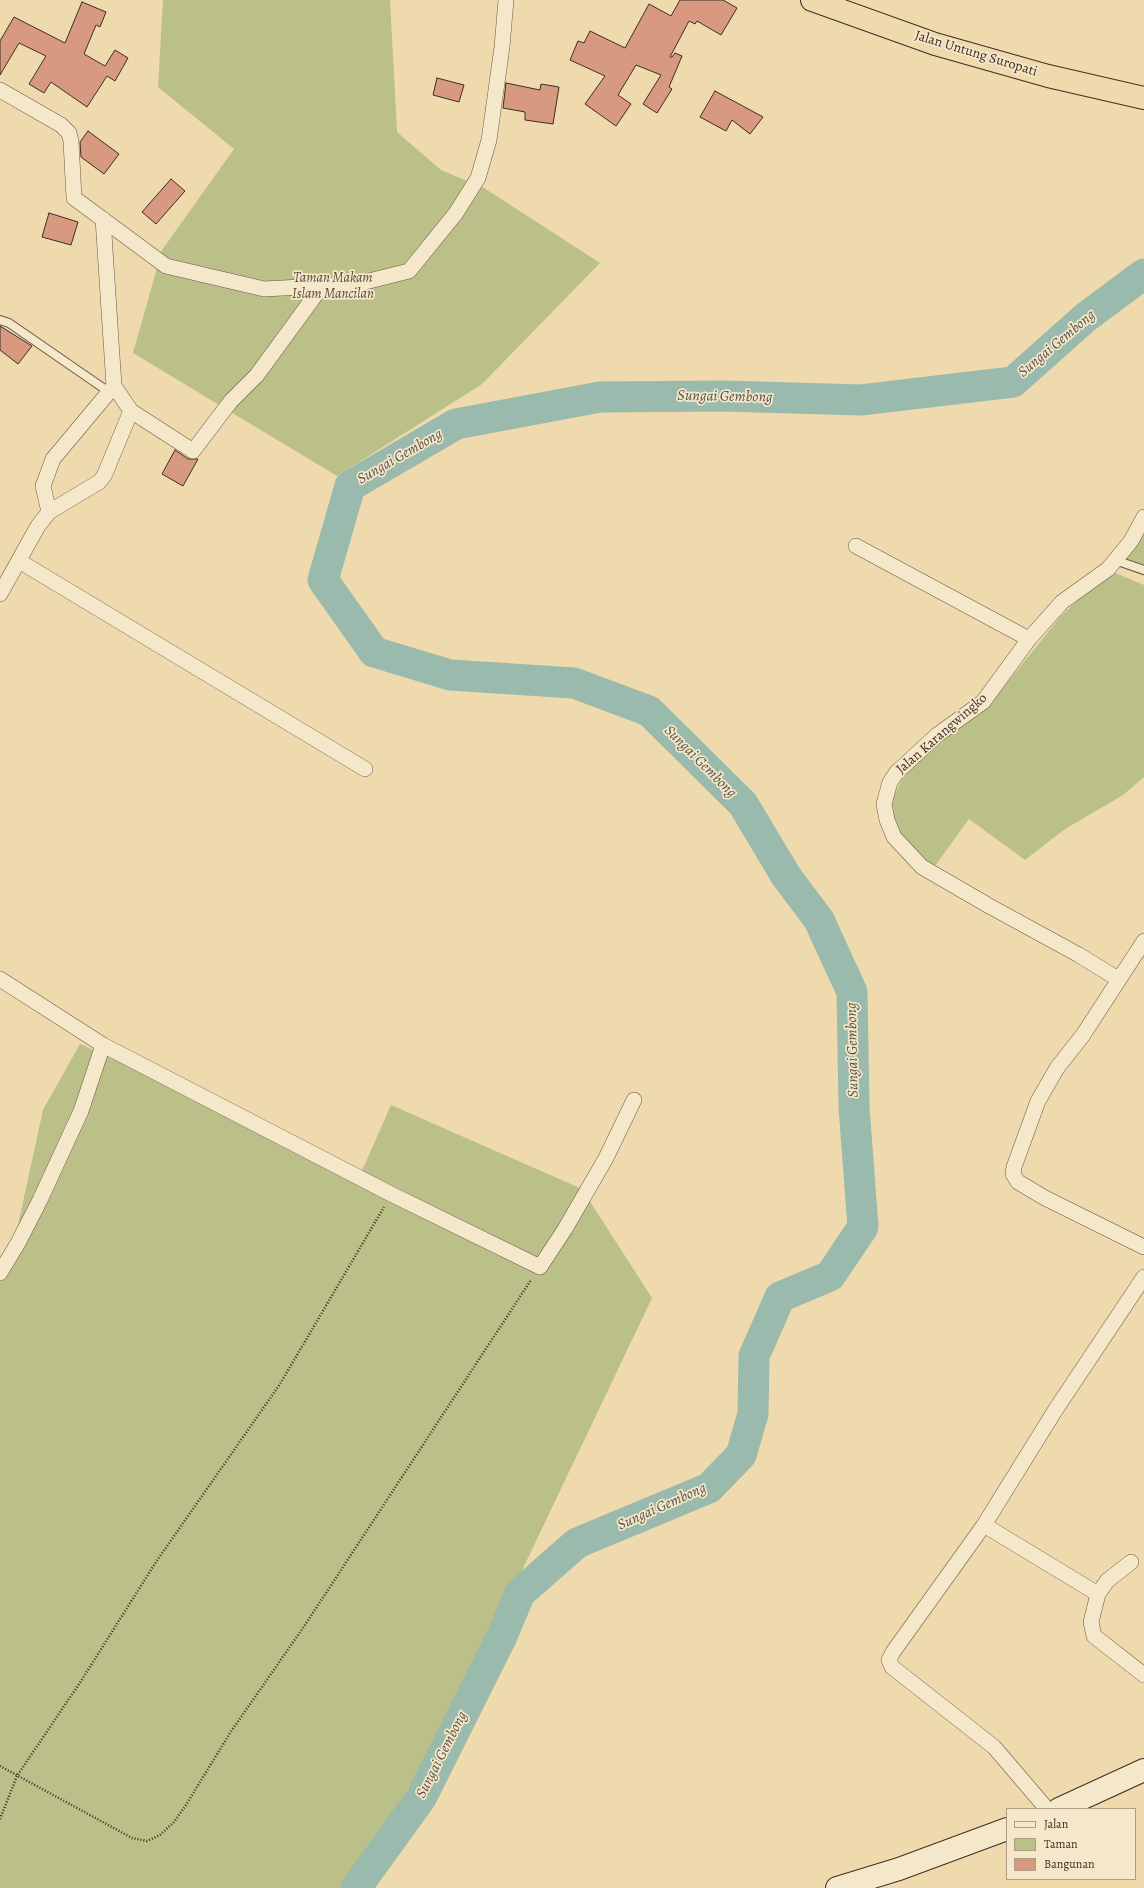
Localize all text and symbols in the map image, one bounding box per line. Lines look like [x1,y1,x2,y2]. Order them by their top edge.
street label: Jalan Untung Suropati [913,27,1039,81]
park label: Taman Makam Islam Mancilan [292,271,374,304]
water label: Sungai Gembong [1015,307,1099,381]
water label: Sungai Gembong [677,387,773,407]
water label: Sungai Gembong [354,425,446,489]
street label: Jalan Karangwingko [893,690,991,778]
water label: Sungai Gembong [660,722,740,802]
water label: Sungai Gembong [843,1002,863,1098]
water label: Sungai Gembong [615,1479,709,1535]
water label: Sungai Gembong [412,1709,472,1801]
legend [1006,1808,1136,1880]
text: Jalan [1044,1816,1068,1832]
text: Taman [1044,1836,1078,1852]
text: Bangunan [1044,1856,1095,1872]

